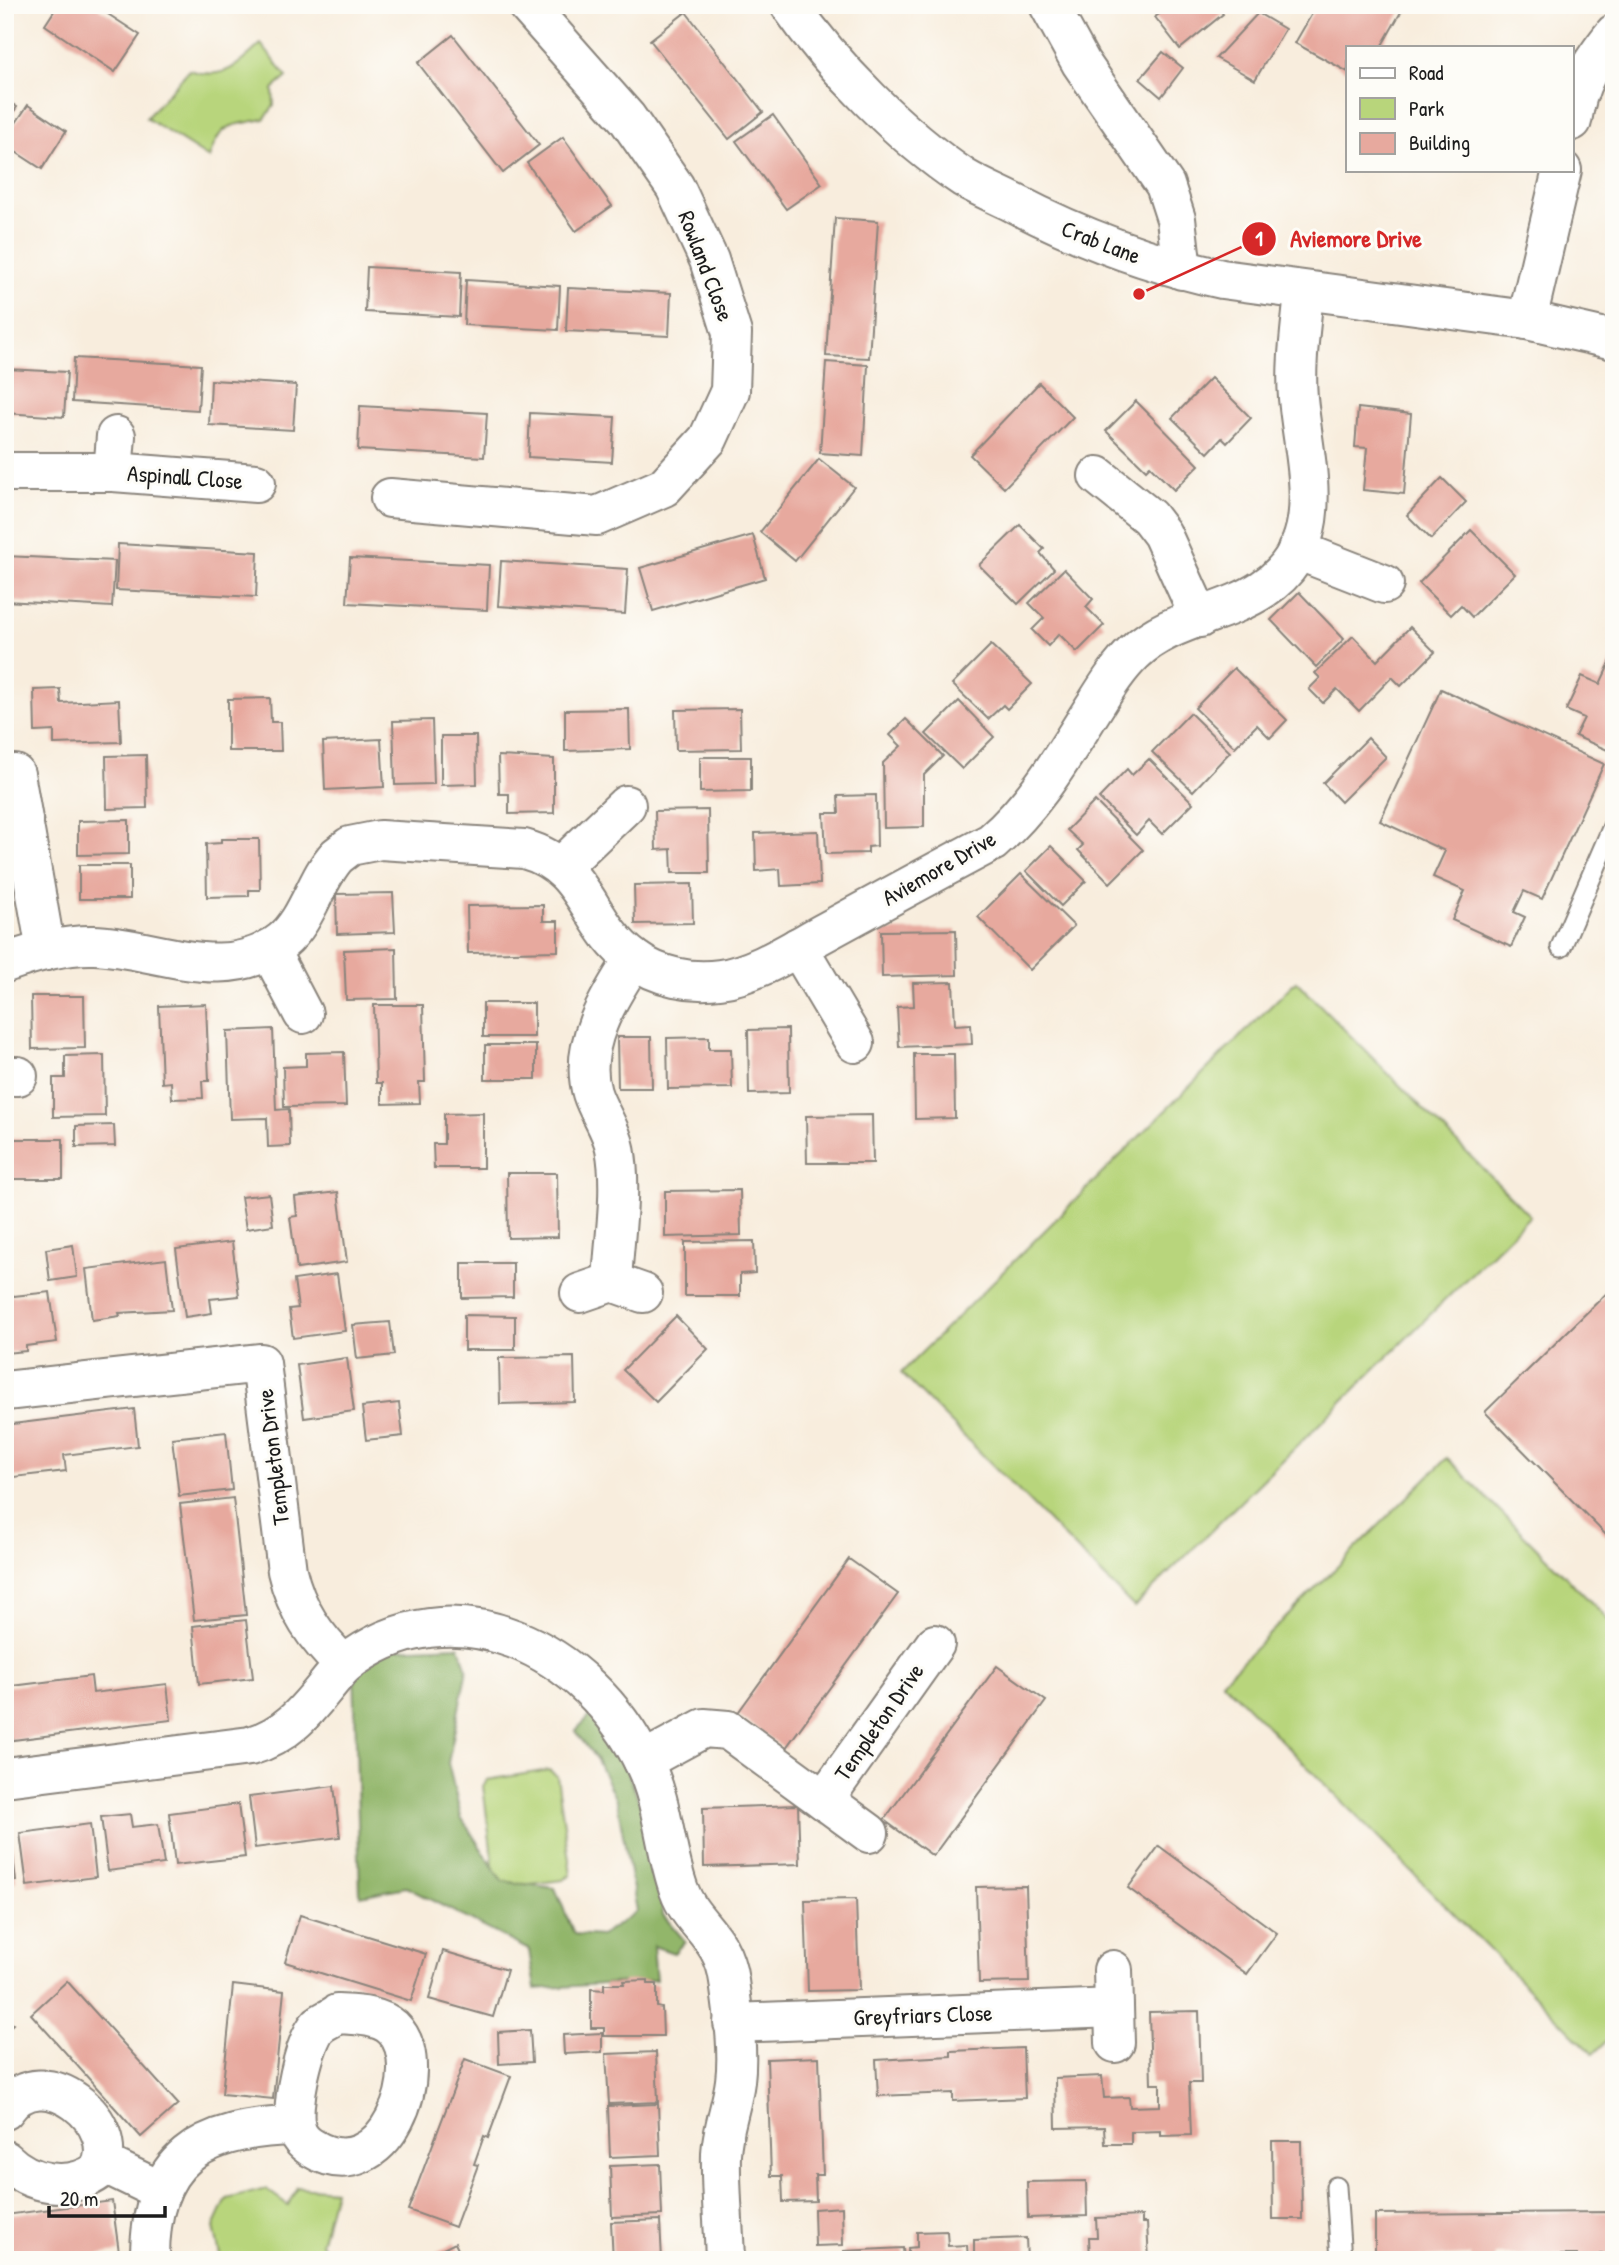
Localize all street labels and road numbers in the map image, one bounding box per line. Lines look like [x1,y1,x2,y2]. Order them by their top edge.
street label: Rowland Close [671,206,742,326]
street label: Crab Lane [1057,212,1145,271]
street label: Aspinall Close [126,457,244,496]
street label: Aviemore Drive [876,823,1001,913]
street label: Templeton Drive [249,1387,296,1527]
street label: Templeton Drive [827,1657,931,1787]
street label: Greyfriars Close [853,1997,993,2032]

